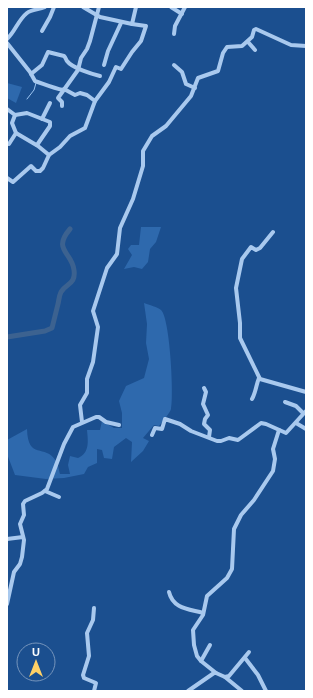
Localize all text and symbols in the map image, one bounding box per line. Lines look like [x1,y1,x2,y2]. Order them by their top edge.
north arrow [16,642,56,682]
text: U [32,646,40,658]

